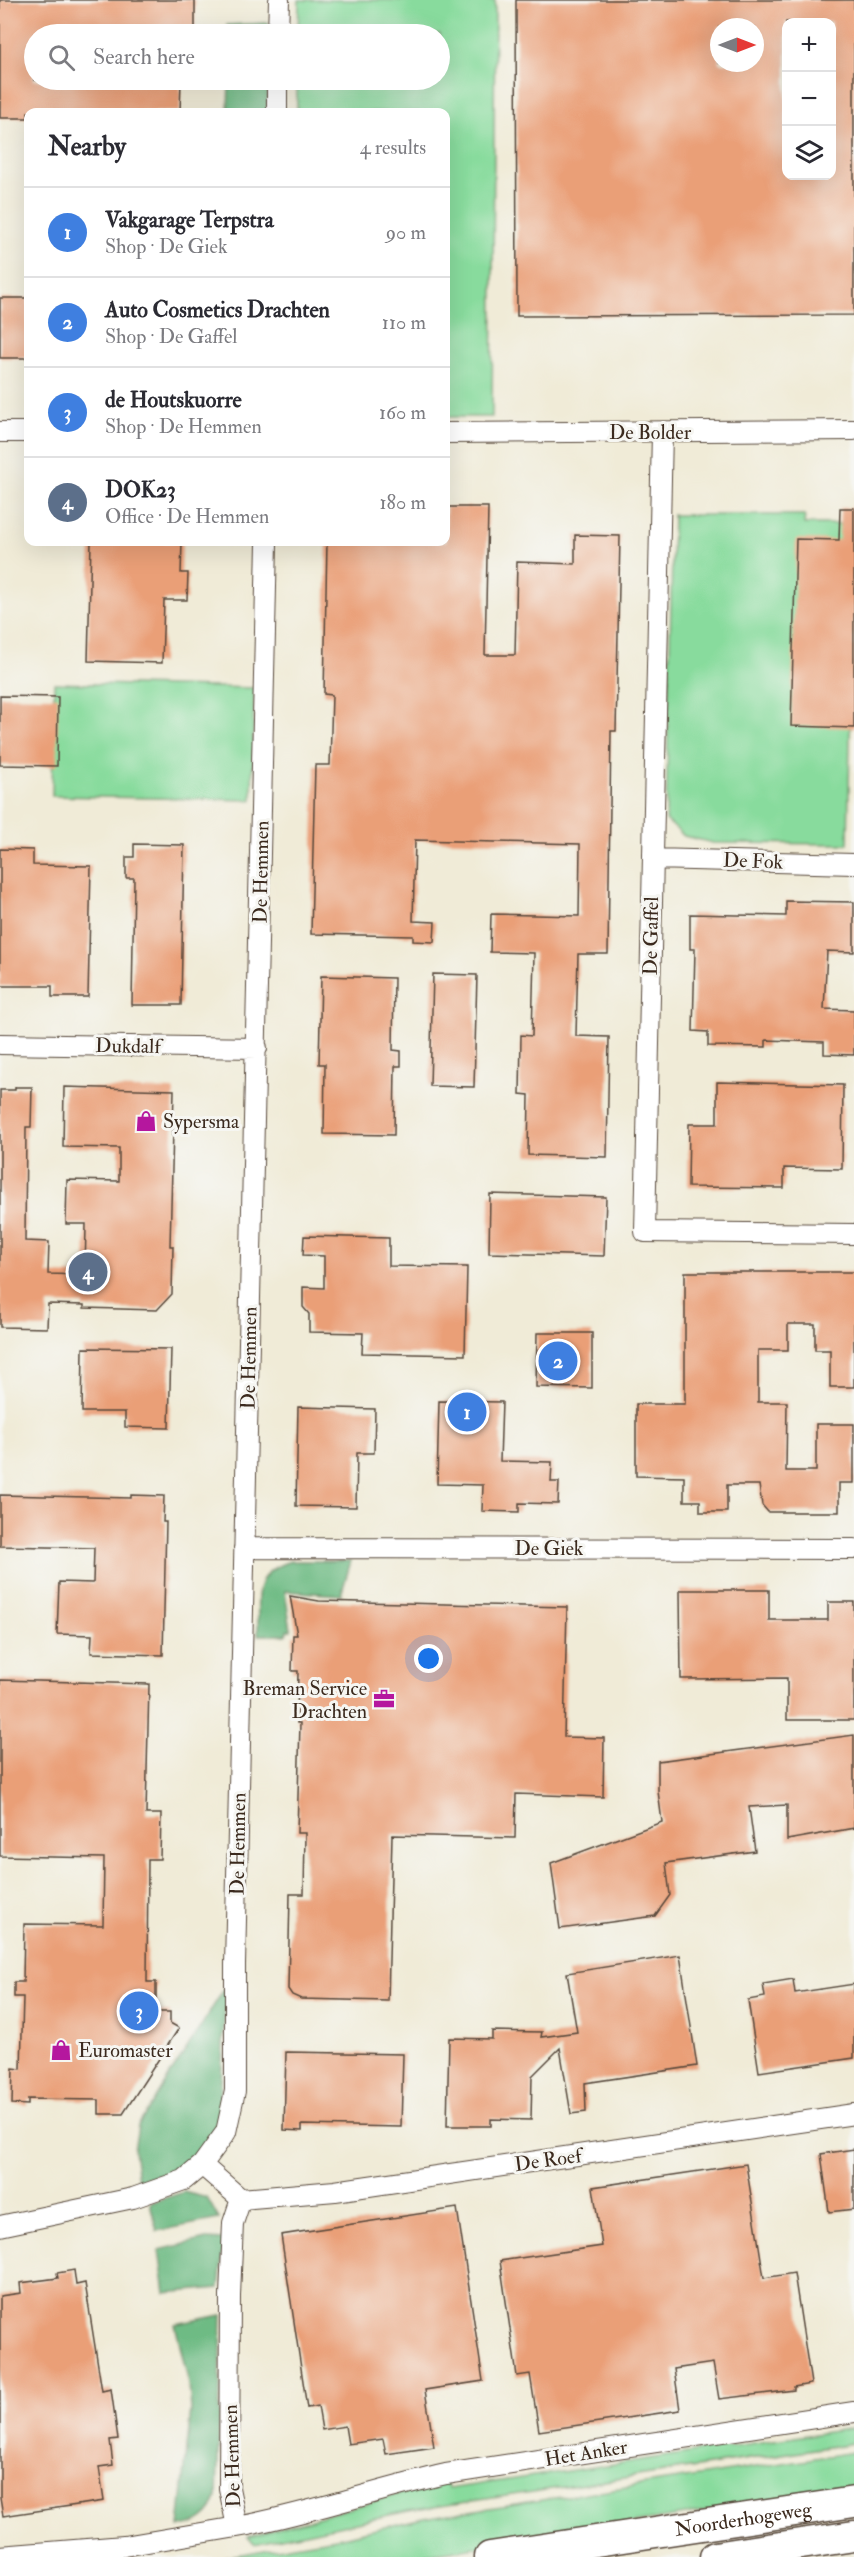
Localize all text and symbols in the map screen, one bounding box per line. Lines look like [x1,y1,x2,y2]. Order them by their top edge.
north arrow [710,18,764,72]
map controls [782,18,836,180]
button: + [782,18,836,72]
search box [24,24,450,90]
icon: search [45,41,78,74]
text: Search here [93,43,195,71]
button: − [782,72,836,126]
button: layers [782,126,836,180]
text: Nearby [48,131,126,163]
text: 4 results [360,135,426,160]
text: Vakgarage Terpstra [105,206,274,234]
text: 1 [64,220,71,245]
text: 90 m [386,220,426,245]
text: Shop · De Giek [105,234,228,259]
text: Auto Cosmetics Drachten [105,296,330,324]
text: 2 [62,310,73,335]
text: 110 m [382,310,426,335]
text: Shop · De Gaffel [105,324,237,349]
text: de Houtskuorre [105,386,242,414]
text: 3 [64,400,71,425]
text: 160 m [379,400,426,425]
text: Shop · De Hemmen [105,414,262,439]
street label: De Bolder [609,420,692,445]
text: DOK23 [105,476,176,504]
text: 4 [62,490,73,515]
text: 180 m [379,490,426,515]
text: Office · De Hemmen [105,504,269,529]
street label: De Hemmen [248,820,274,924]
street label: De Fok [723,847,784,875]
street label: De Gaffel [638,896,664,976]
street label: Dukdalf [95,1033,165,1059]
shop icon: Sypersma [134,1109,158,1133]
place label: Sypersma [163,1109,240,1135]
pin: 4 [68,1250,107,1294]
street label: De Hemmen [236,1306,262,1410]
pin: 2 [538,1338,578,1384]
pin: 1 [448,1390,486,1434]
street label: De Giek [515,1536,584,1561]
your location [414,1644,443,1673]
place label: Breman Service Drachten [243,1676,367,1724]
office icon: Breman Service Drachten [372,1687,396,1711]
street label: De Hemmen [225,1792,251,1896]
pin: 3 [120,1988,158,2034]
shop icon: Euromaster [49,2038,73,2062]
place label: Euromaster [78,2038,173,2063]
street label: De Roef [513,2142,587,2177]
street label: De Hemmen [218,2404,246,2508]
street label: Het Anker [543,2434,630,2472]
street label: Noorderhogeweg [673,2496,815,2541]

